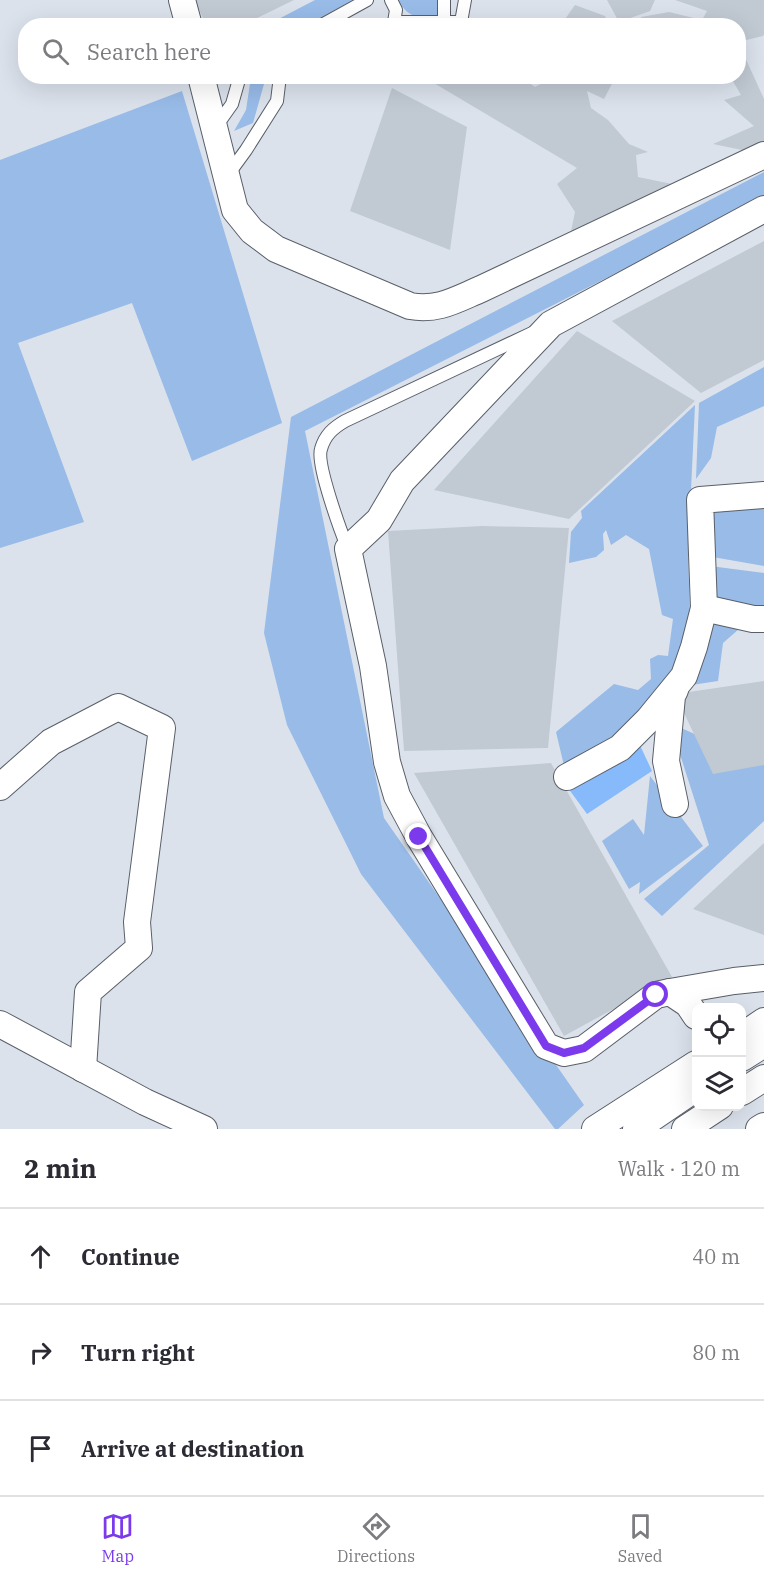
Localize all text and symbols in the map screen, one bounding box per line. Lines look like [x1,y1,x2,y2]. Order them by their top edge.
search box [18,18,746,84]
icon: search [39,35,72,68]
text: Search here [87,37,211,66]
route end [405,823,431,849]
route start [642,981,668,1007]
map controls [692,1003,746,1111]
button: locate [692,1003,746,1057]
button: layers [692,1057,746,1111]
text: 2 min [24,1151,97,1185]
text: Walk · 120 m [618,1155,740,1182]
icon: ahead [24,1240,57,1273]
text: Continue [81,1242,180,1271]
text: 40 m [692,1243,740,1270]
icon: right [24,1336,57,1369]
text: Turn right [81,1338,195,1367]
text: 80 m [692,1339,740,1366]
icon: arrive [24,1432,57,1465]
text: Arrive at destination [81,1434,304,1463]
tab: Map [101,1510,134,1566]
tab: Directions [337,1510,415,1566]
tab: Saved [618,1510,663,1566]

